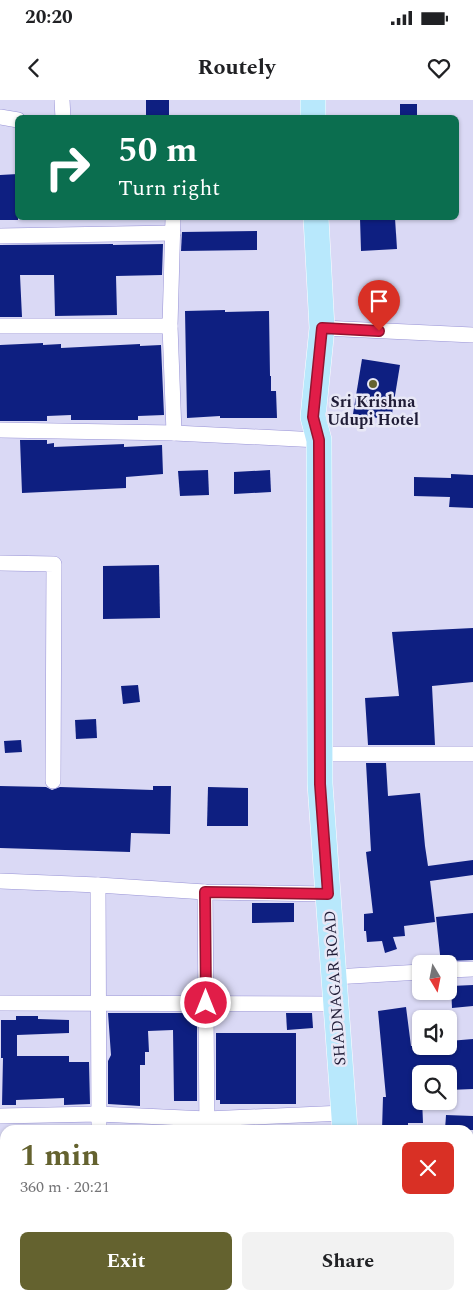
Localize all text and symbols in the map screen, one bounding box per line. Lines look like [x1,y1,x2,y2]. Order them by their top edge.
text: 20:20 [25,3,73,32]
text: Routely [198,51,275,84]
icon: back [20,54,48,82]
icon: heart [425,54,453,82]
text: 50 m [118,124,198,177]
icon: right [35,135,100,200]
text: Turn right [118,172,220,205]
pin [358,280,400,331]
icon: arrive [365,287,393,315]
marker: Sri Krishna Udupi Hotel [367,378,379,390]
place label: Sri Krishna Udupi Hotel [327,390,419,432]
street label: SHADNAGAR ROAD [318,910,352,1066]
north arrow [412,955,458,1000]
map controls [412,955,457,1110]
position arrow [179,976,231,1028]
button: sound [412,1010,457,1055]
button: search [412,1065,457,1110]
text: 1 min [20,1133,100,1179]
button: close [402,1142,454,1194]
text: 360 m · 20:21 [20,1175,110,1199]
button: Exit [20,1232,232,1290]
button: Share [242,1232,454,1290]

